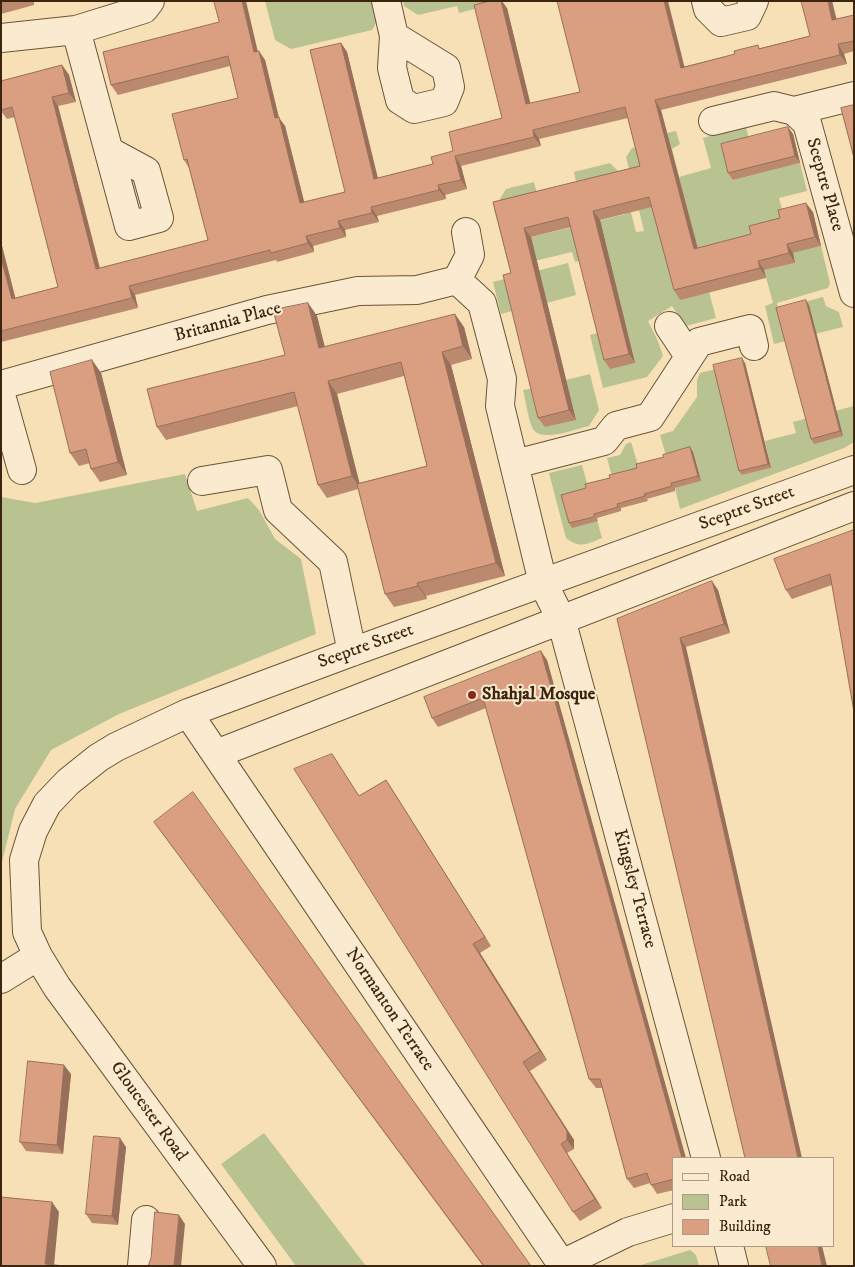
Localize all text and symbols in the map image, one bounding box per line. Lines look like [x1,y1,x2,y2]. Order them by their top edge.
street label: Sceptre Place [800,136,848,234]
street label: Britannia Place [172,298,284,348]
street label: Sceptre Street [696,482,798,536]
street label: Sceptre Street [315,620,417,674]
place label: Shahjal Mosque [482,684,595,706]
marker: Shahjal Mosque [466,689,478,701]
street label: Kingsley Terrace [608,827,660,951]
street label: Normanton Terrace [340,944,438,1076]
street label: Gloucester Road [105,1058,191,1166]
legend [672,1157,835,1247]
text: Road [719,1167,750,1186]
text: Park [719,1192,747,1211]
text: Building [719,1217,771,1236]

